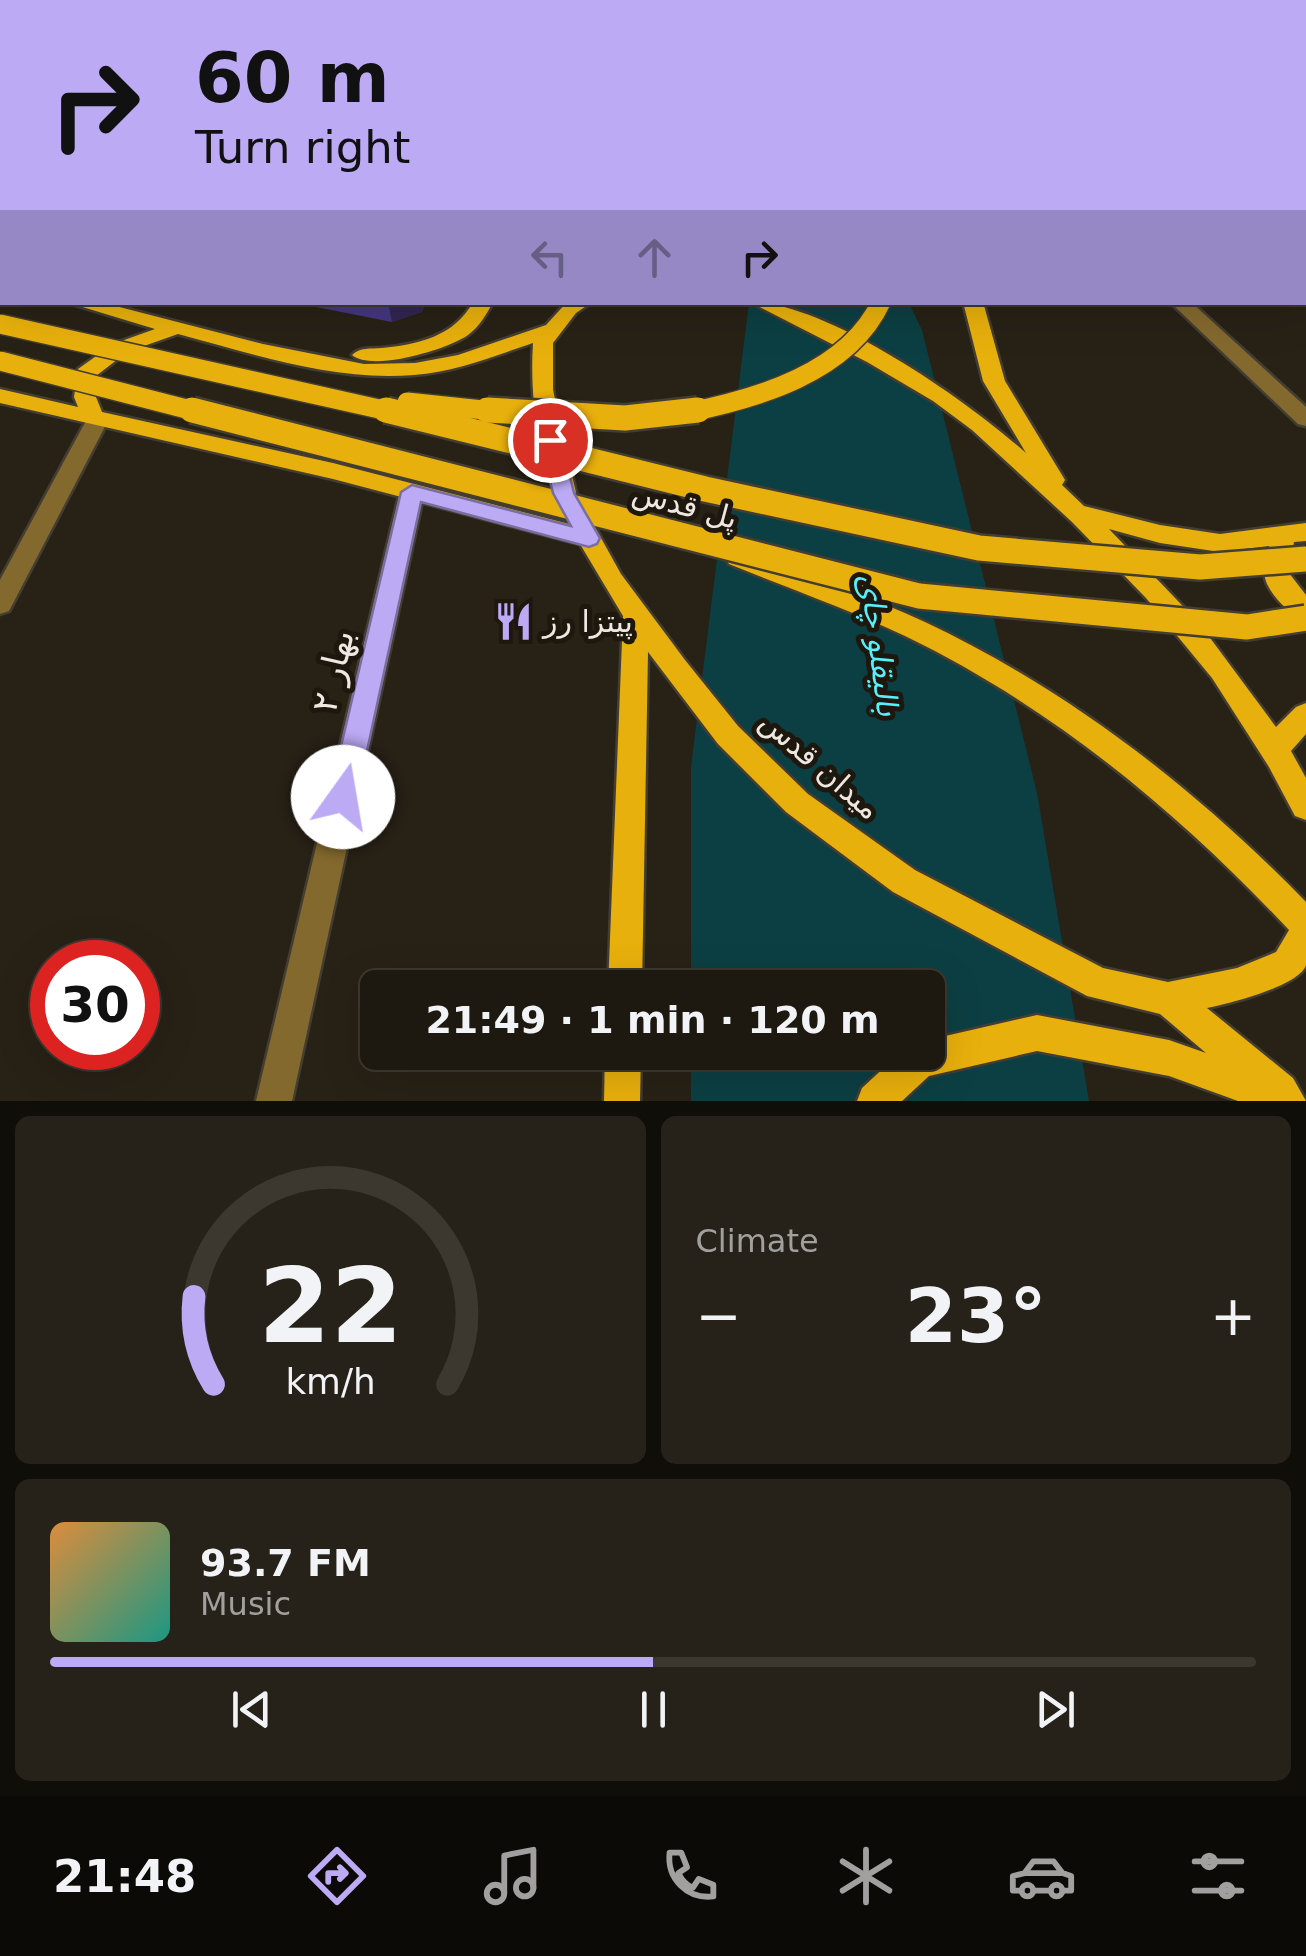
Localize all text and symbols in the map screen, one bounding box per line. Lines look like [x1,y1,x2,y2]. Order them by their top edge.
text: 60 m [195,37,390,119]
icon: right [30,40,160,170]
text: Turn right [195,121,410,174]
icon: left [522,230,577,285]
icon: ahead [627,230,682,285]
icon: right [732,230,787,285]
pin [508,398,593,483]
icon: arrive [523,413,578,468]
street label: پل قدس [628,474,741,537]
water label: بالیقلو چای [850,573,908,718]
restaurant icon: پیتزا رز [492,600,534,642]
place label: پیتزا رز [541,604,633,640]
street label: بهار ۲ [304,626,363,716]
street label: میدان قدس [753,703,887,827]
position arrow [291,745,395,849]
speed limit sign: 30 [30,940,160,1070]
text: 21:49 · 1 min · 120 m [425,998,880,1042]
text: Climate [696,1222,819,1260]
text: 22 [258,1245,403,1367]
text: 23° [905,1272,1047,1360]
text: − [696,1284,742,1348]
text: + [1210,1284,1256,1348]
text: km/h [285,1361,375,1402]
text: 93.7 FM [200,1541,371,1585]
text: Music [200,1585,291,1623]
icon: previous [224,1682,279,1737]
icon: pause [626,1682,681,1737]
icon: next [1028,1682,1083,1737]
icon: directions [302,1841,372,1911]
icon: music [478,1841,548,1911]
icon: phone [655,1841,725,1911]
icon: climate [831,1841,901,1911]
icon: car [1007,1841,1077,1911]
icon: filters [1183,1841,1253,1911]
text: 21:48 [53,1850,196,1903]

